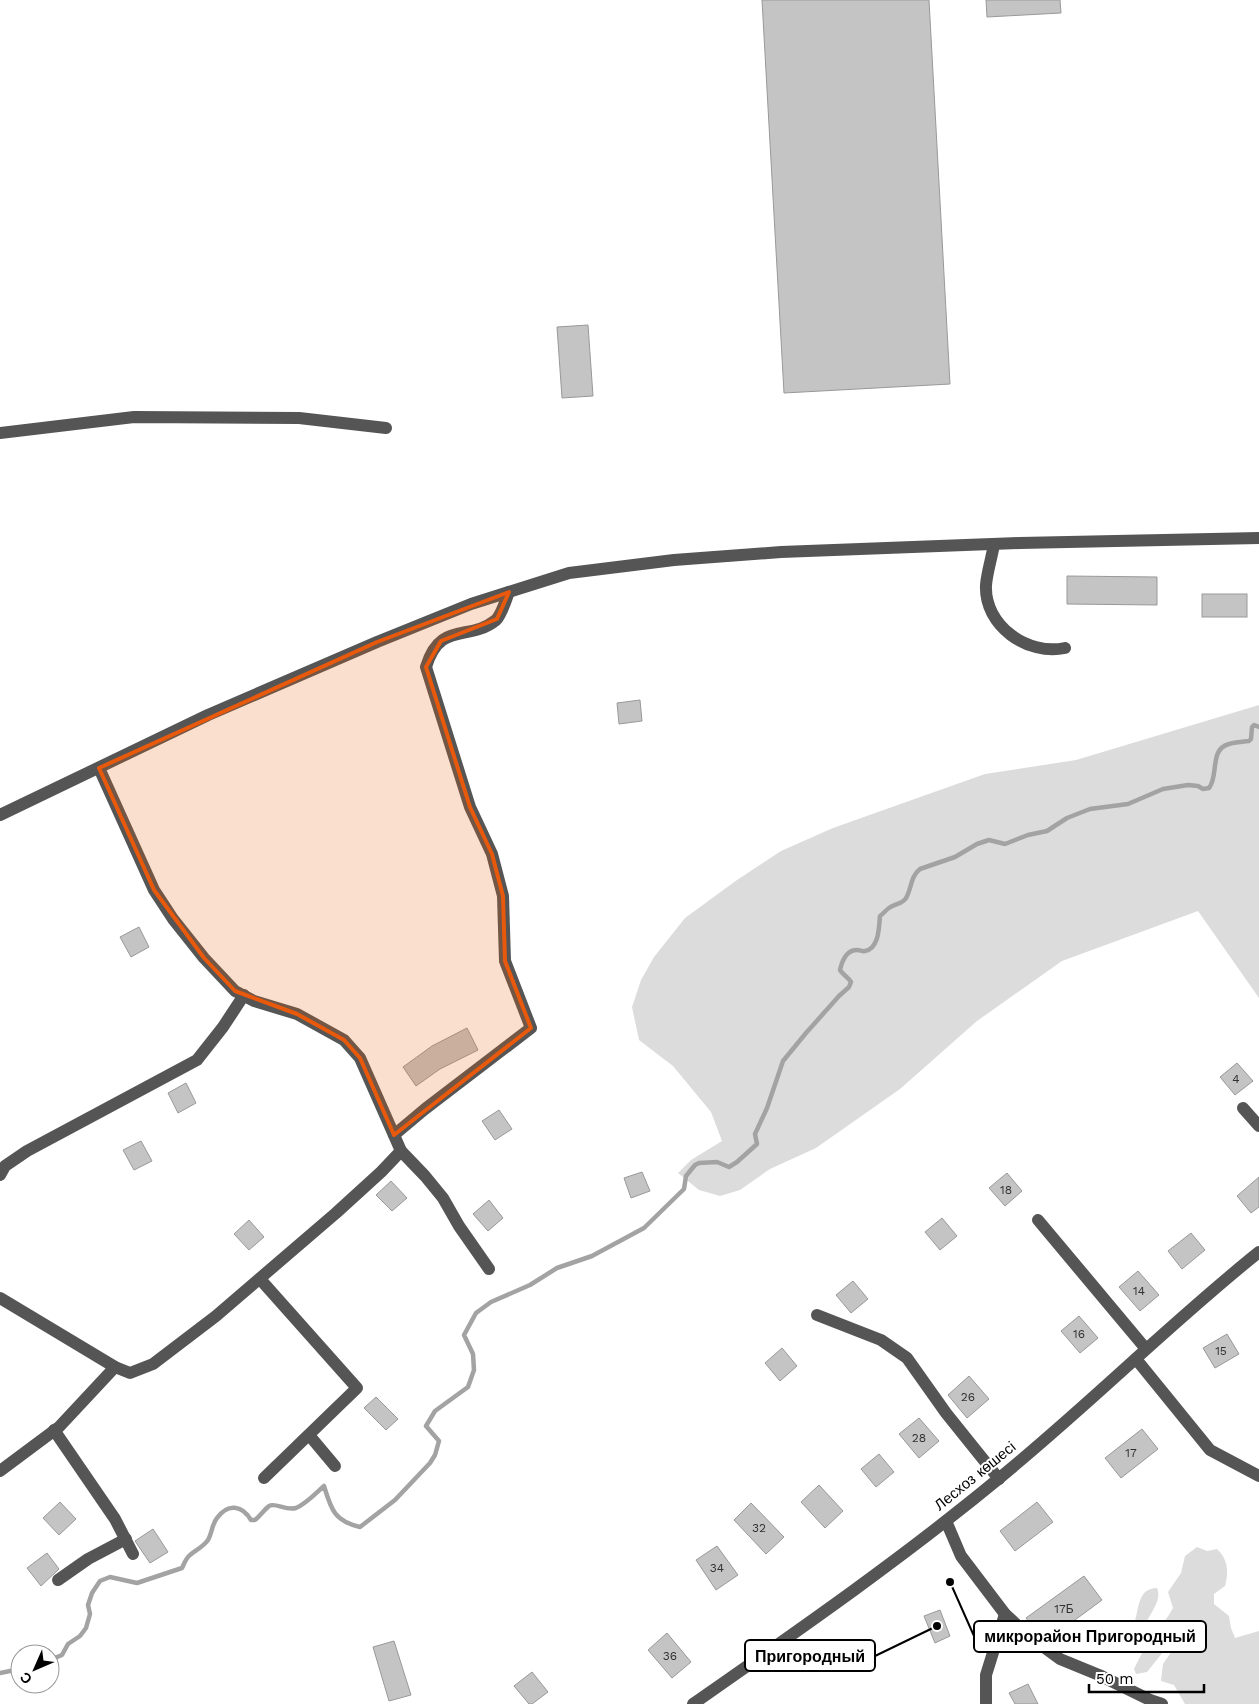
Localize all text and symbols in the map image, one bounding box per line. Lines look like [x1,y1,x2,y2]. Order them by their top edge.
house number: 4 [1232,1072,1240,1086]
house number: 18 [1000,1183,1012,1197]
house number: 14 [1133,1284,1145,1298]
house number: 16 [1073,1327,1085,1341]
house number: 15 [1215,1344,1227,1358]
house number: 26 [961,1390,975,1404]
house number: 28 [912,1431,926,1445]
street label: Лесхоз көшесі [931,1438,1019,1514]
house number: 17 [1125,1446,1137,1460]
house number: 32 [752,1521,766,1535]
house number: 34 [710,1561,724,1575]
house number: 17Б [1054,1602,1074,1616]
callout: микрорайон Пригородный [974,1621,1206,1652]
text: микрорайон Пригородный [984,1627,1196,1646]
callout: Пригородный [745,1640,875,1671]
north arrow [10,1644,60,1694]
text: Пригородный [755,1647,865,1666]
house number: 36 [663,1649,677,1663]
scale bar [1089,1662,1204,1694]
text: С [17,1669,35,1687]
text: 50 m [1096,1670,1133,1688]

